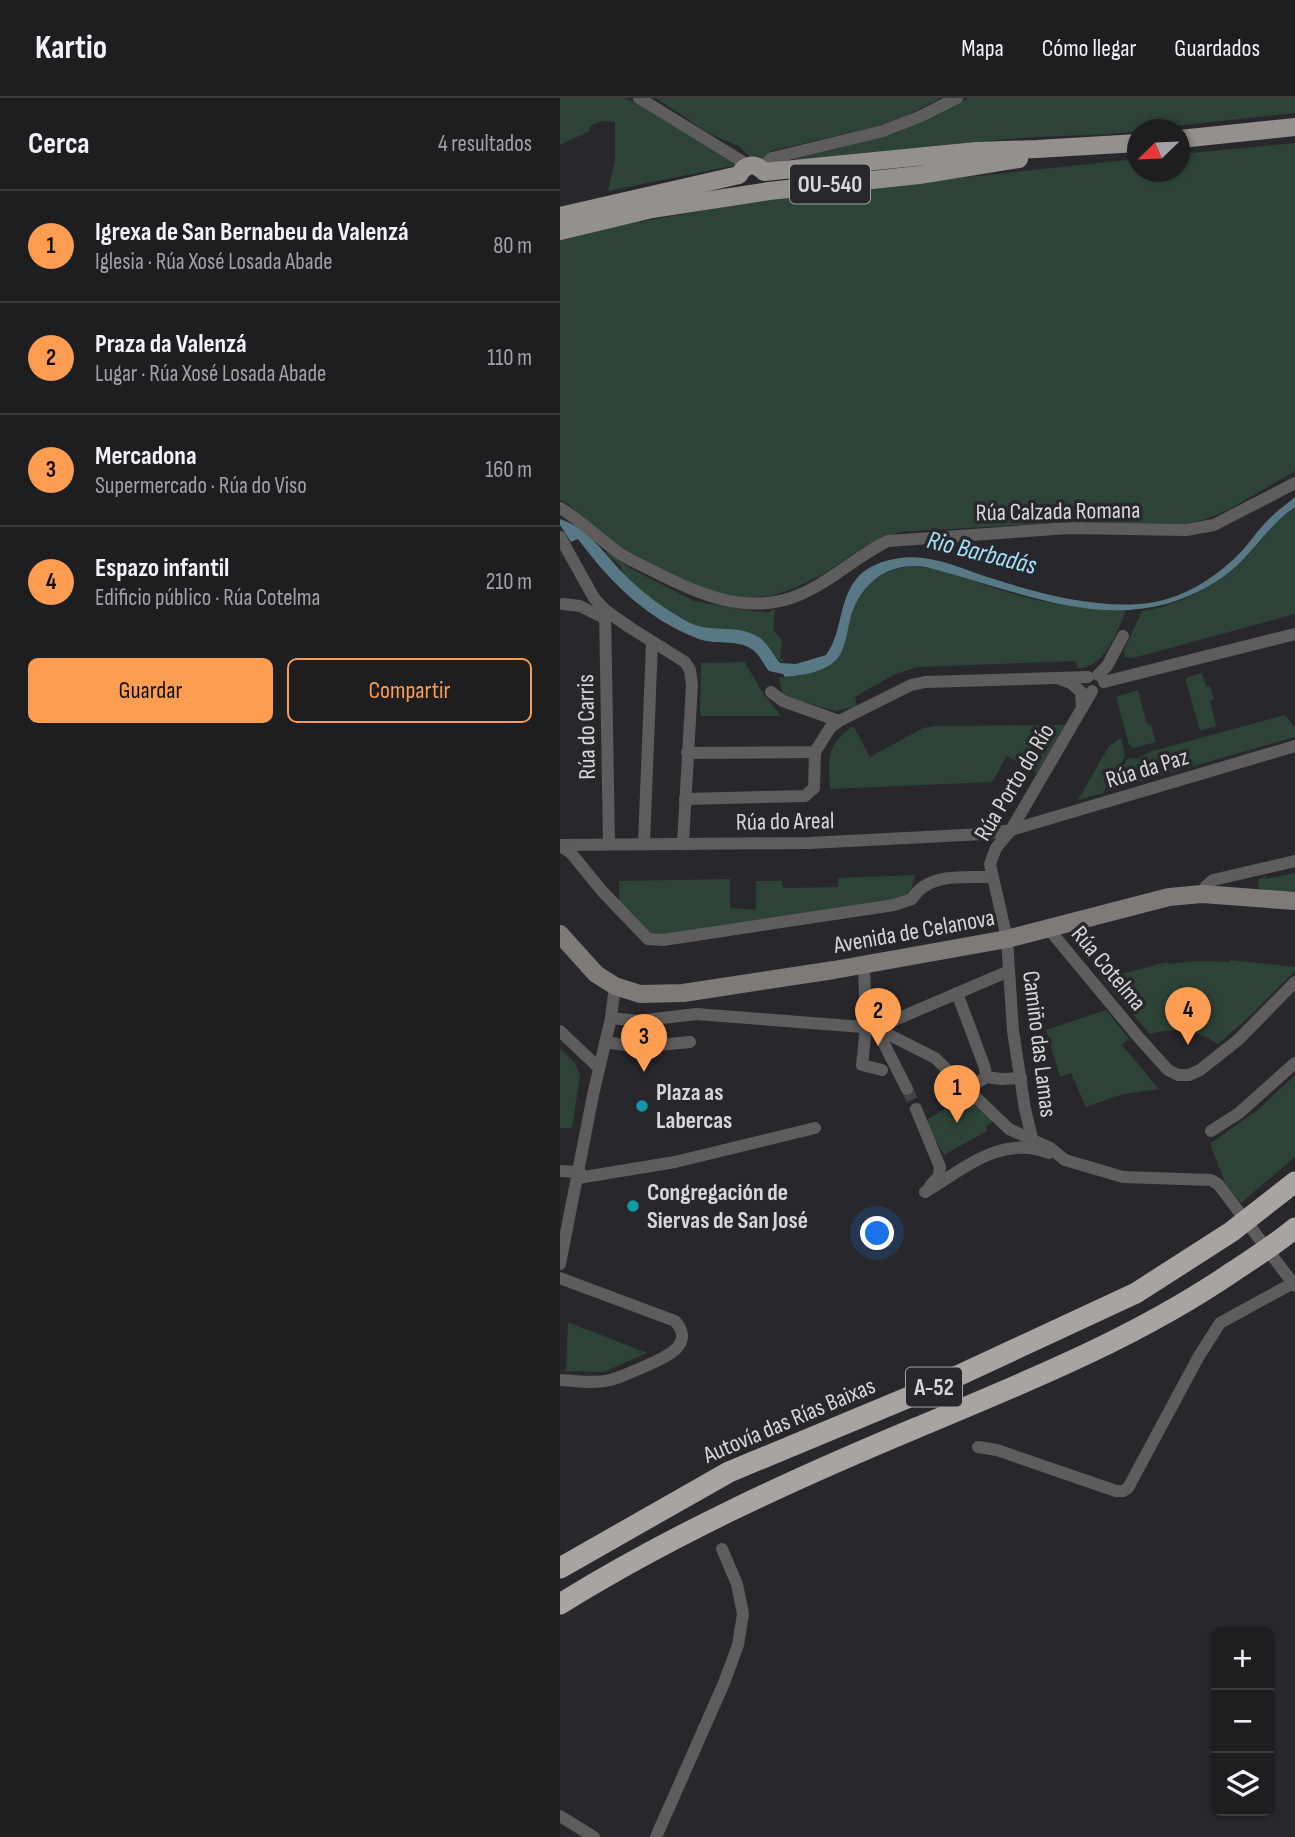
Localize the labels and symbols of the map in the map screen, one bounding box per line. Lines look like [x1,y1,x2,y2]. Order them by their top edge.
north arrow [1127,119,1190,182]
road number: OU-540 [790,164,870,204]
street label: Rúa Calzada Romana [975,496,1141,527]
water label: Rio Barbadás [924,525,1040,582]
street label: Rúa do Carris [571,674,602,780]
street label: Rúa Porto do Río [968,718,1061,846]
street label: Rúa da Paz [1102,742,1192,795]
street label: Rúa do Areal [735,806,835,837]
street label: Avenida de Celanova [830,903,997,960]
street label: Rúa Cotelma [1065,920,1152,1017]
street label: Camiño das Lamas [1016,969,1063,1119]
pin: 4 [1165,987,1211,1045]
pin: 2 [855,988,901,1046]
pin: 3 [621,1014,667,1072]
pin: 1 [934,1065,980,1123]
place label: Plaza as Labercas [656,1078,732,1135]
marker: Plaza as Labercas [634,1098,650,1114]
place label: Congregación de Siervas de San José [647,1178,808,1235]
marker: Congregación de Siervas de San José [625,1198,641,1214]
your location [860,1216,894,1250]
road number: A-52 [906,1368,962,1406]
street label: Autovía das Rías Baixas [698,1371,880,1470]

